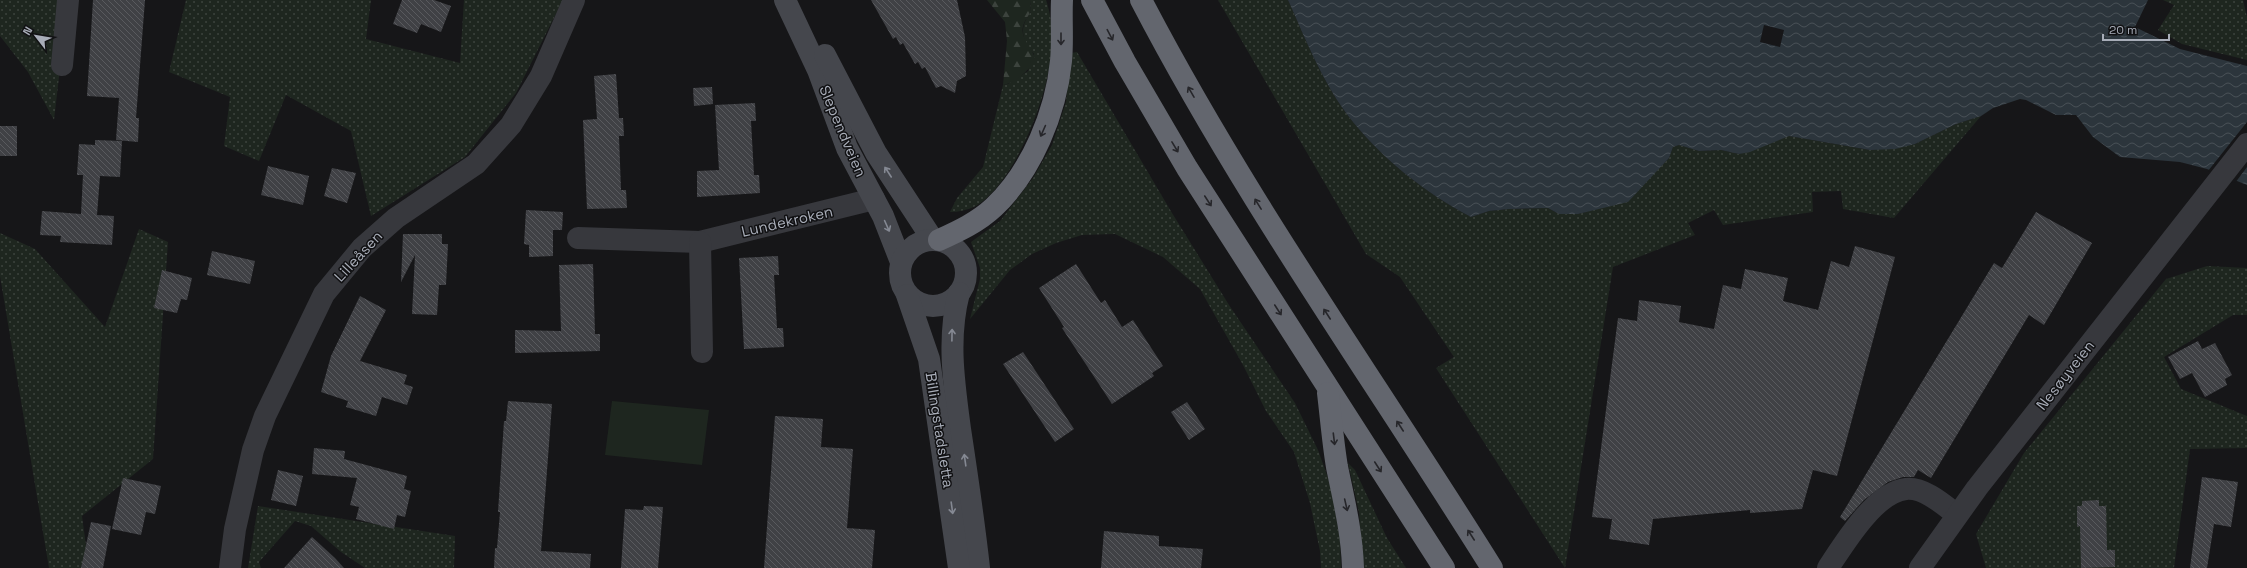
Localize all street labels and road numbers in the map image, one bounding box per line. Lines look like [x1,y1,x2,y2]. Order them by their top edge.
street label: Slependveien [815,82,871,180]
street label: Lundekroken [739,201,835,241]
street label: Lilleåsen [330,227,386,285]
street label: Nesøyveien [2032,336,2098,414]
street label: Billingstadsletta [921,371,959,490]

